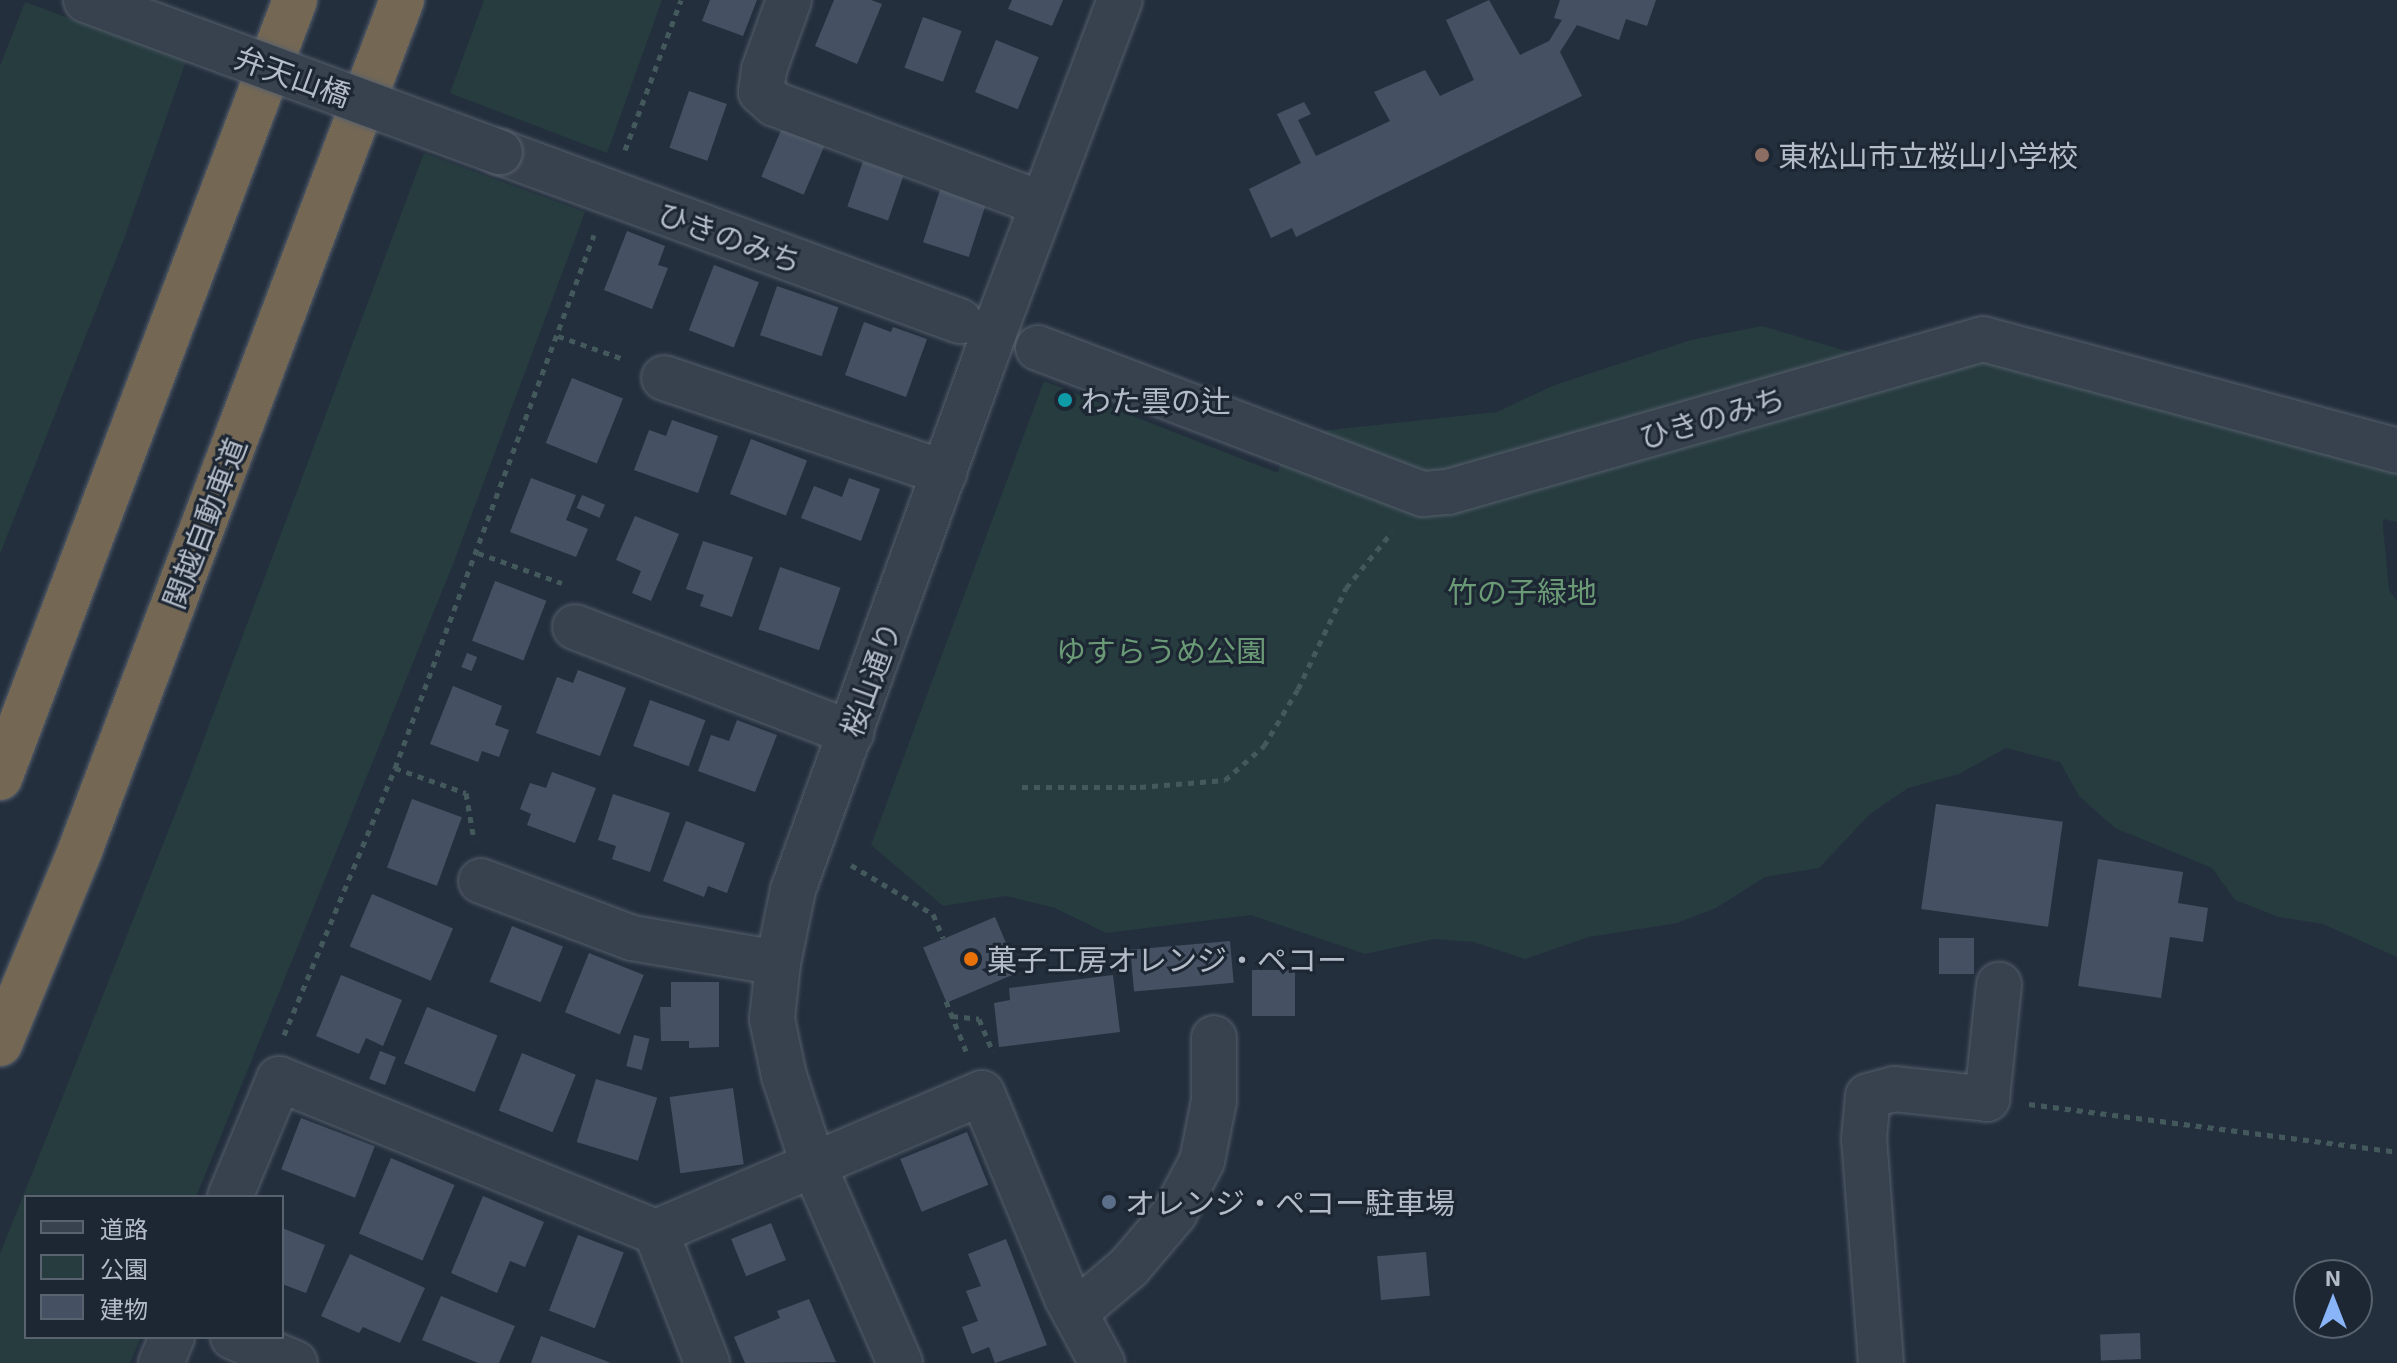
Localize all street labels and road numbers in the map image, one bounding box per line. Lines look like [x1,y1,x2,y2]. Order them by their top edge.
street label: 弁天山橋 [230,39,356,113]
street label: ひきのみち [653,194,807,280]
street label: ひきのみち [1635,379,1789,455]
street label: 関越自動車道 [155,433,253,613]
street label: 桜山通り [833,616,907,742]

